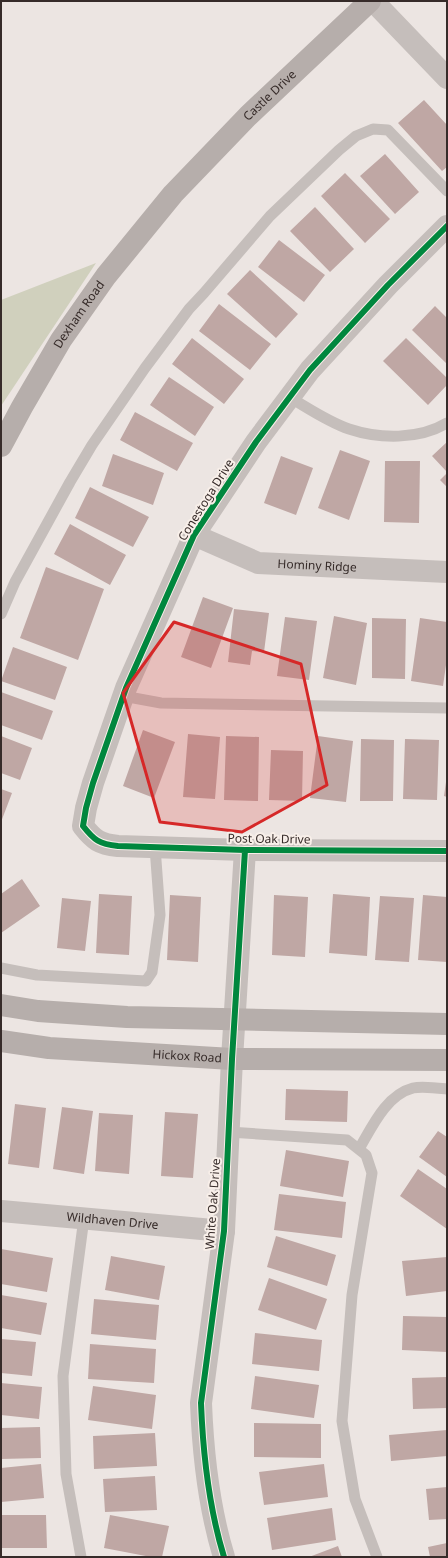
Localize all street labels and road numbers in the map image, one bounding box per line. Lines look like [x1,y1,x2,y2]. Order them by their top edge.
street label: Castle Drive [239,66,300,124]
street label: Dexham Road [49,277,108,351]
street label: Conestoga Drive [174,455,238,544]
street label: Hominy Ridge [277,555,357,576]
street label: Post Oak Drive [227,829,311,848]
street label: Hickox Road [152,1045,223,1066]
street label: White Oak Drive [201,1158,224,1250]
street label: Wildhaven Drive [66,1208,159,1233]

